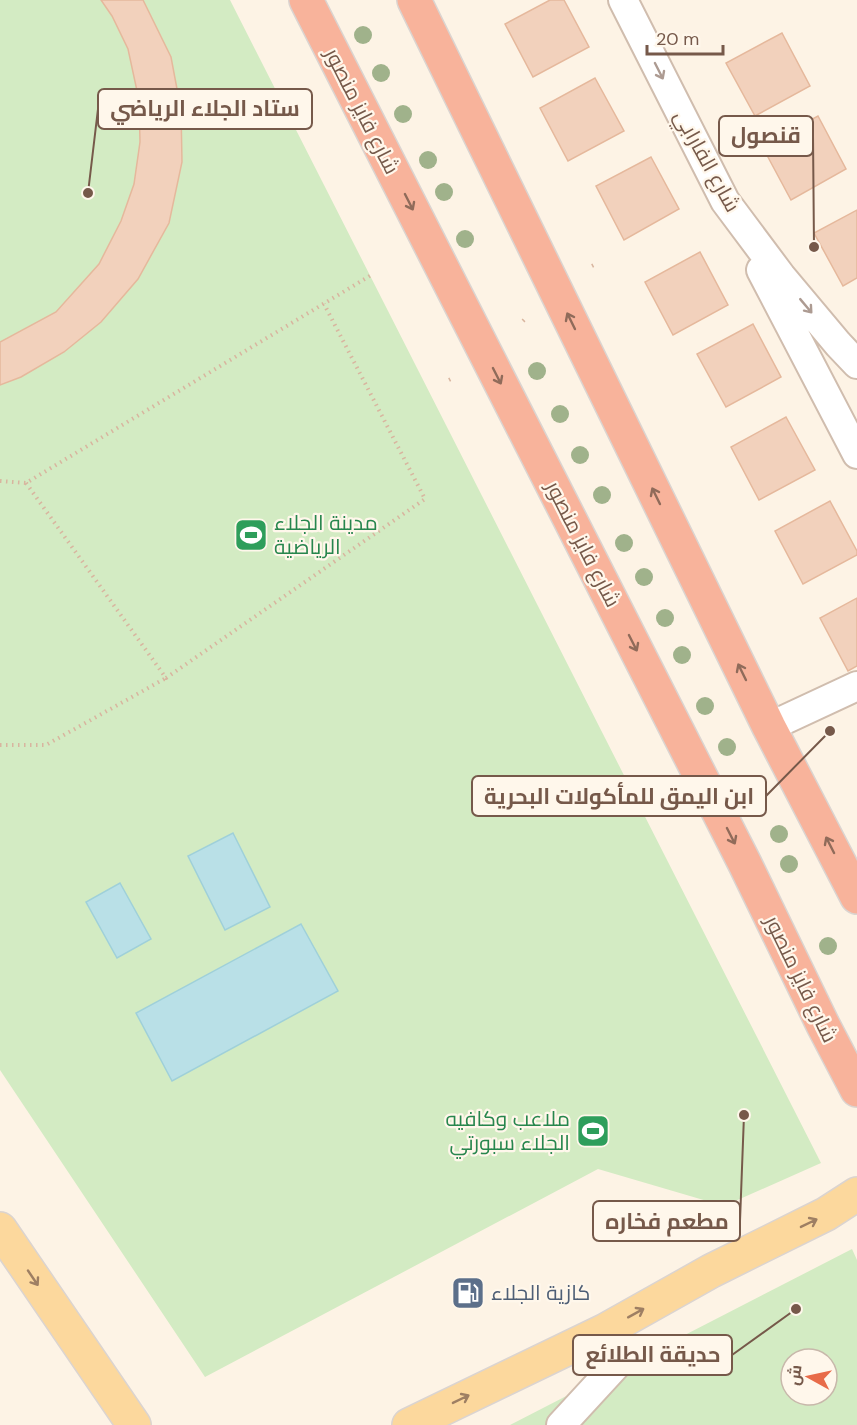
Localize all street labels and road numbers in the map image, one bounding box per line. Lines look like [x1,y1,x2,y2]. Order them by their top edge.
street label: شارع فايز منصور [318,42,406,179]
street label: شارع الفارابي [666,105,747,218]
street label: شارع فايز منصور [539,475,627,612]
street label: شارع فايز منصور [758,910,844,1047]

